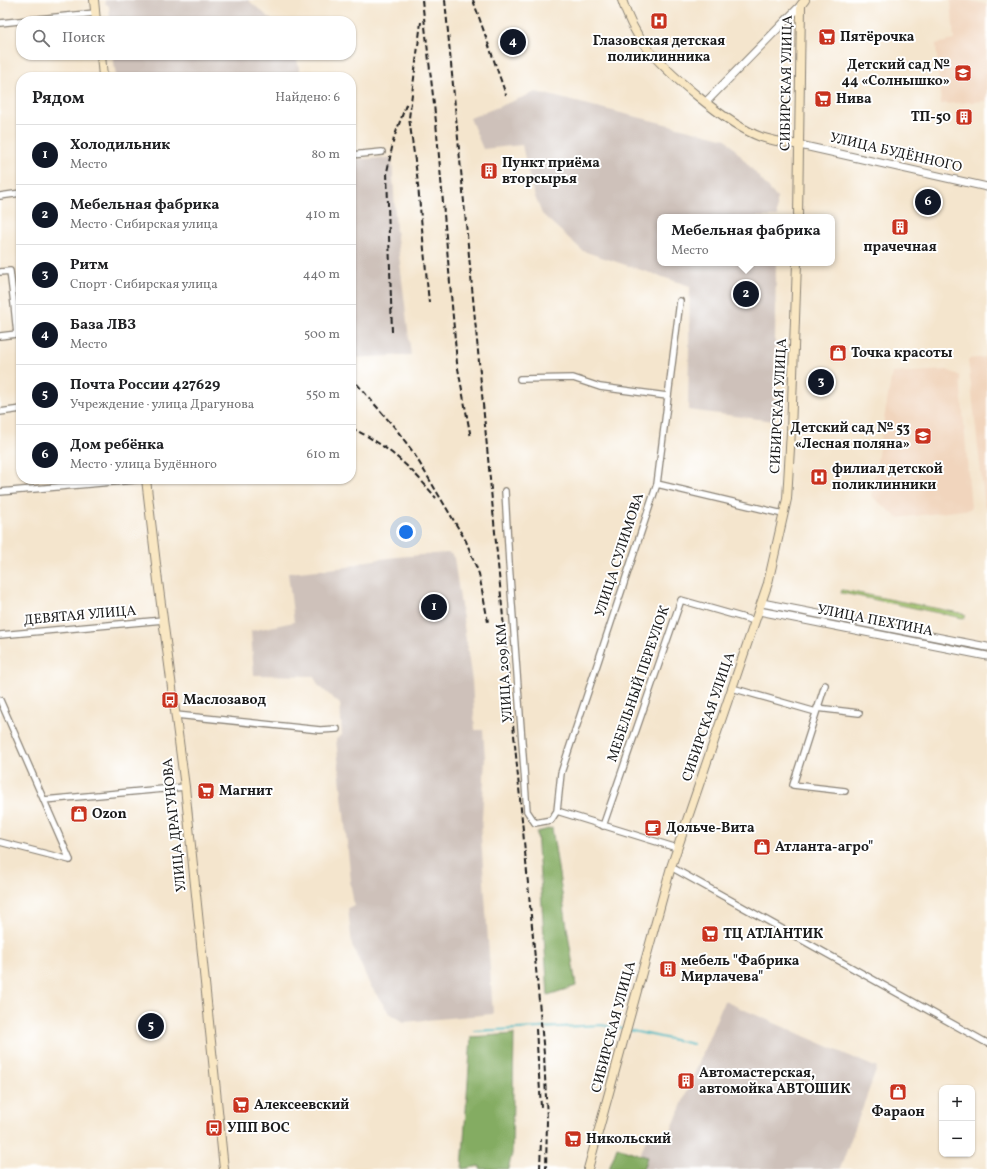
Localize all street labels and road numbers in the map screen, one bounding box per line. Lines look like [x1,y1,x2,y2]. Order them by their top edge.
street label: СИБИРСКАЯ УЛИЦА [776,15,798,151]
street label: УЛИЦА БУДЁННОГО [828,129,964,177]
street label: СИБИРСКАЯ УЛИЦА [766,338,792,474]
street label: УЛИЦА СУЛИМОВА [591,490,649,619]
street label: УЛИЦА ПЕХТИНА [815,600,935,642]
street label: ДЕВЯТАЯ УЛИЦА [23,602,137,630]
street label: МЕБЕЛЬНЫЙ ПЕРЕУЛОК [602,603,675,765]
street label: УЛИЦА 209 КМ [492,623,518,723]
street label: СИБИРСКАЯ УЛИЦА [678,650,740,784]
street label: УЛИЦА ДРАГУНОВА [159,757,191,893]
street label: СИБИРСКАЯ УЛИЦА [587,959,641,1095]

